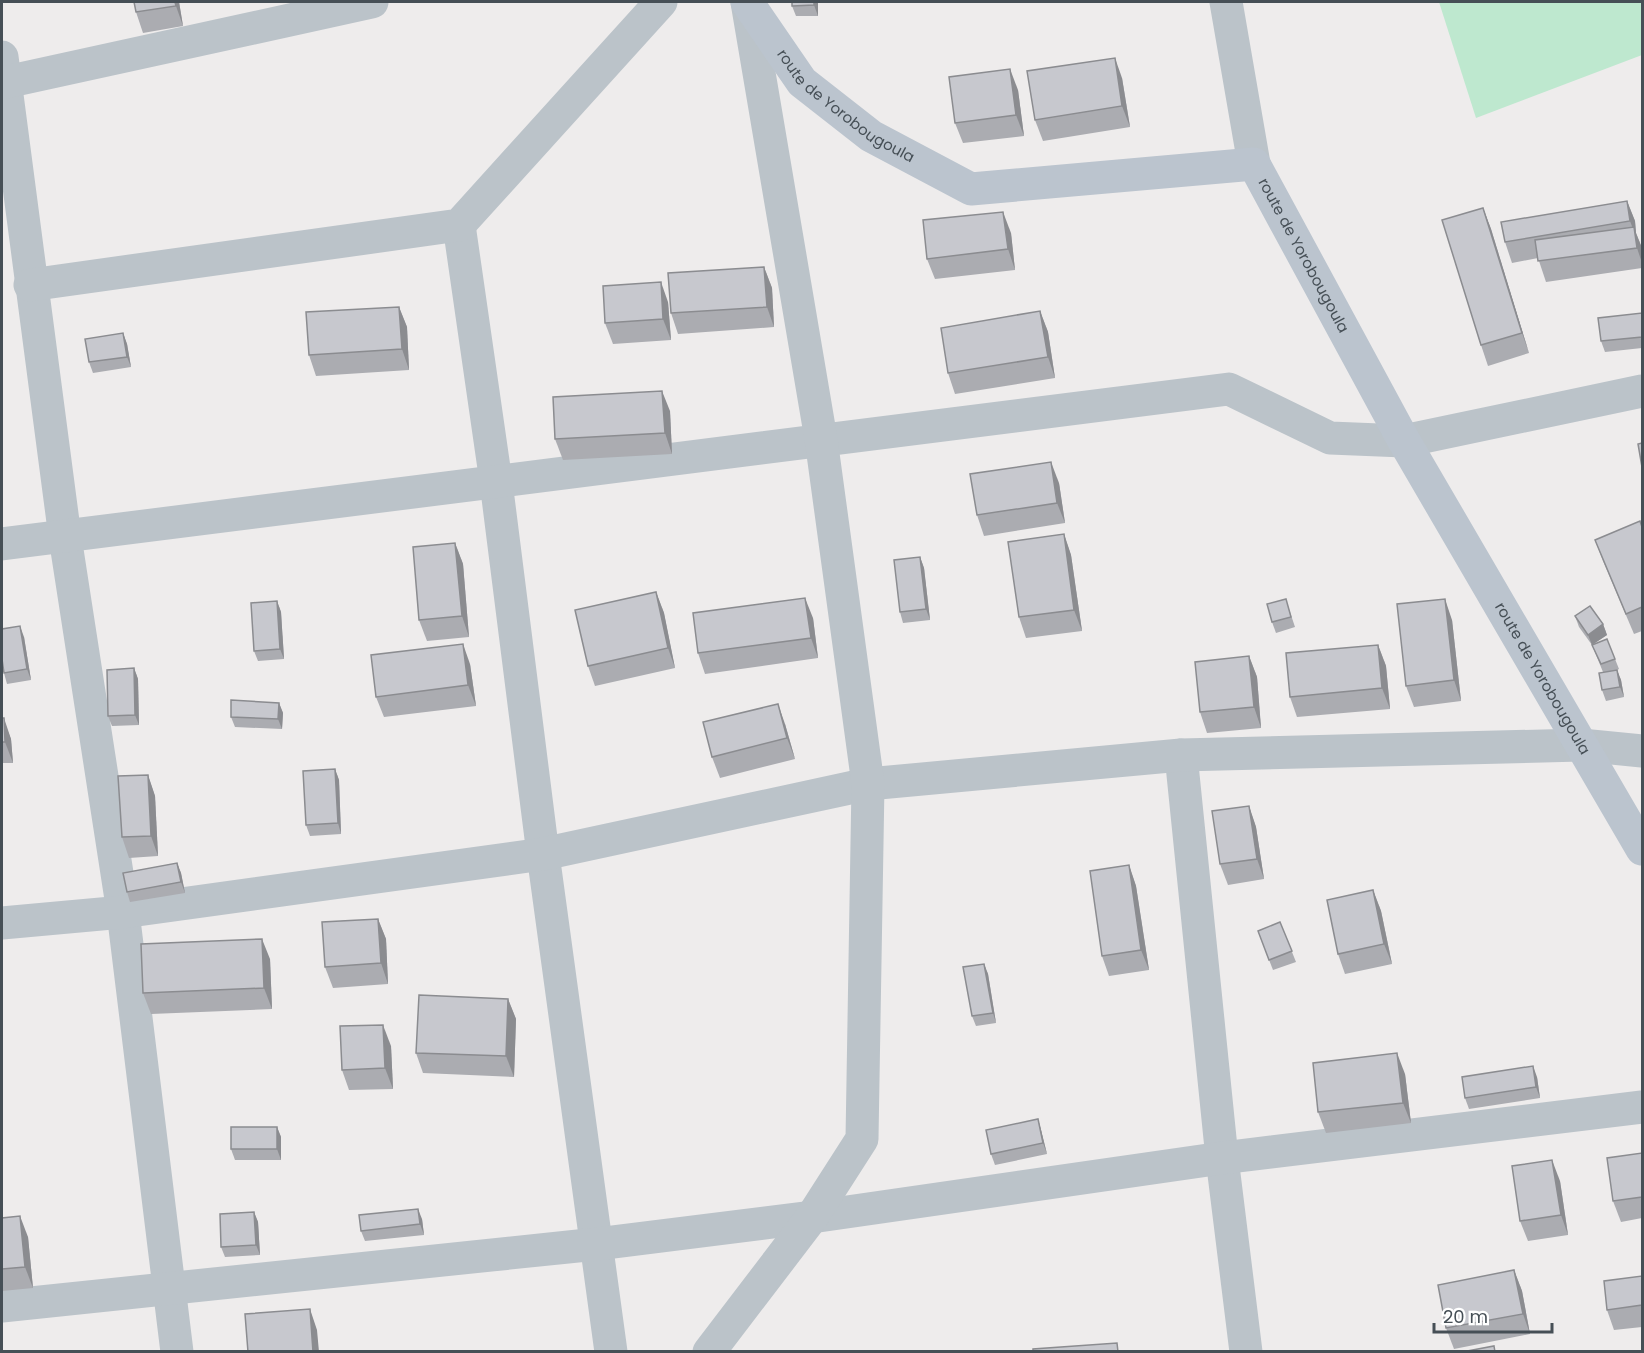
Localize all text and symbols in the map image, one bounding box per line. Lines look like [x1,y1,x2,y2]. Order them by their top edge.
street label: route de Yorobougoula [772,45,918,167]
street label: route de Yorobougoula [1253,174,1354,336]
street label: route de Yorobougoula [1490,598,1596,758]
scale bar [1434,1296,1552,1334]
text: 20 m [1443,1304,1488,1329]

